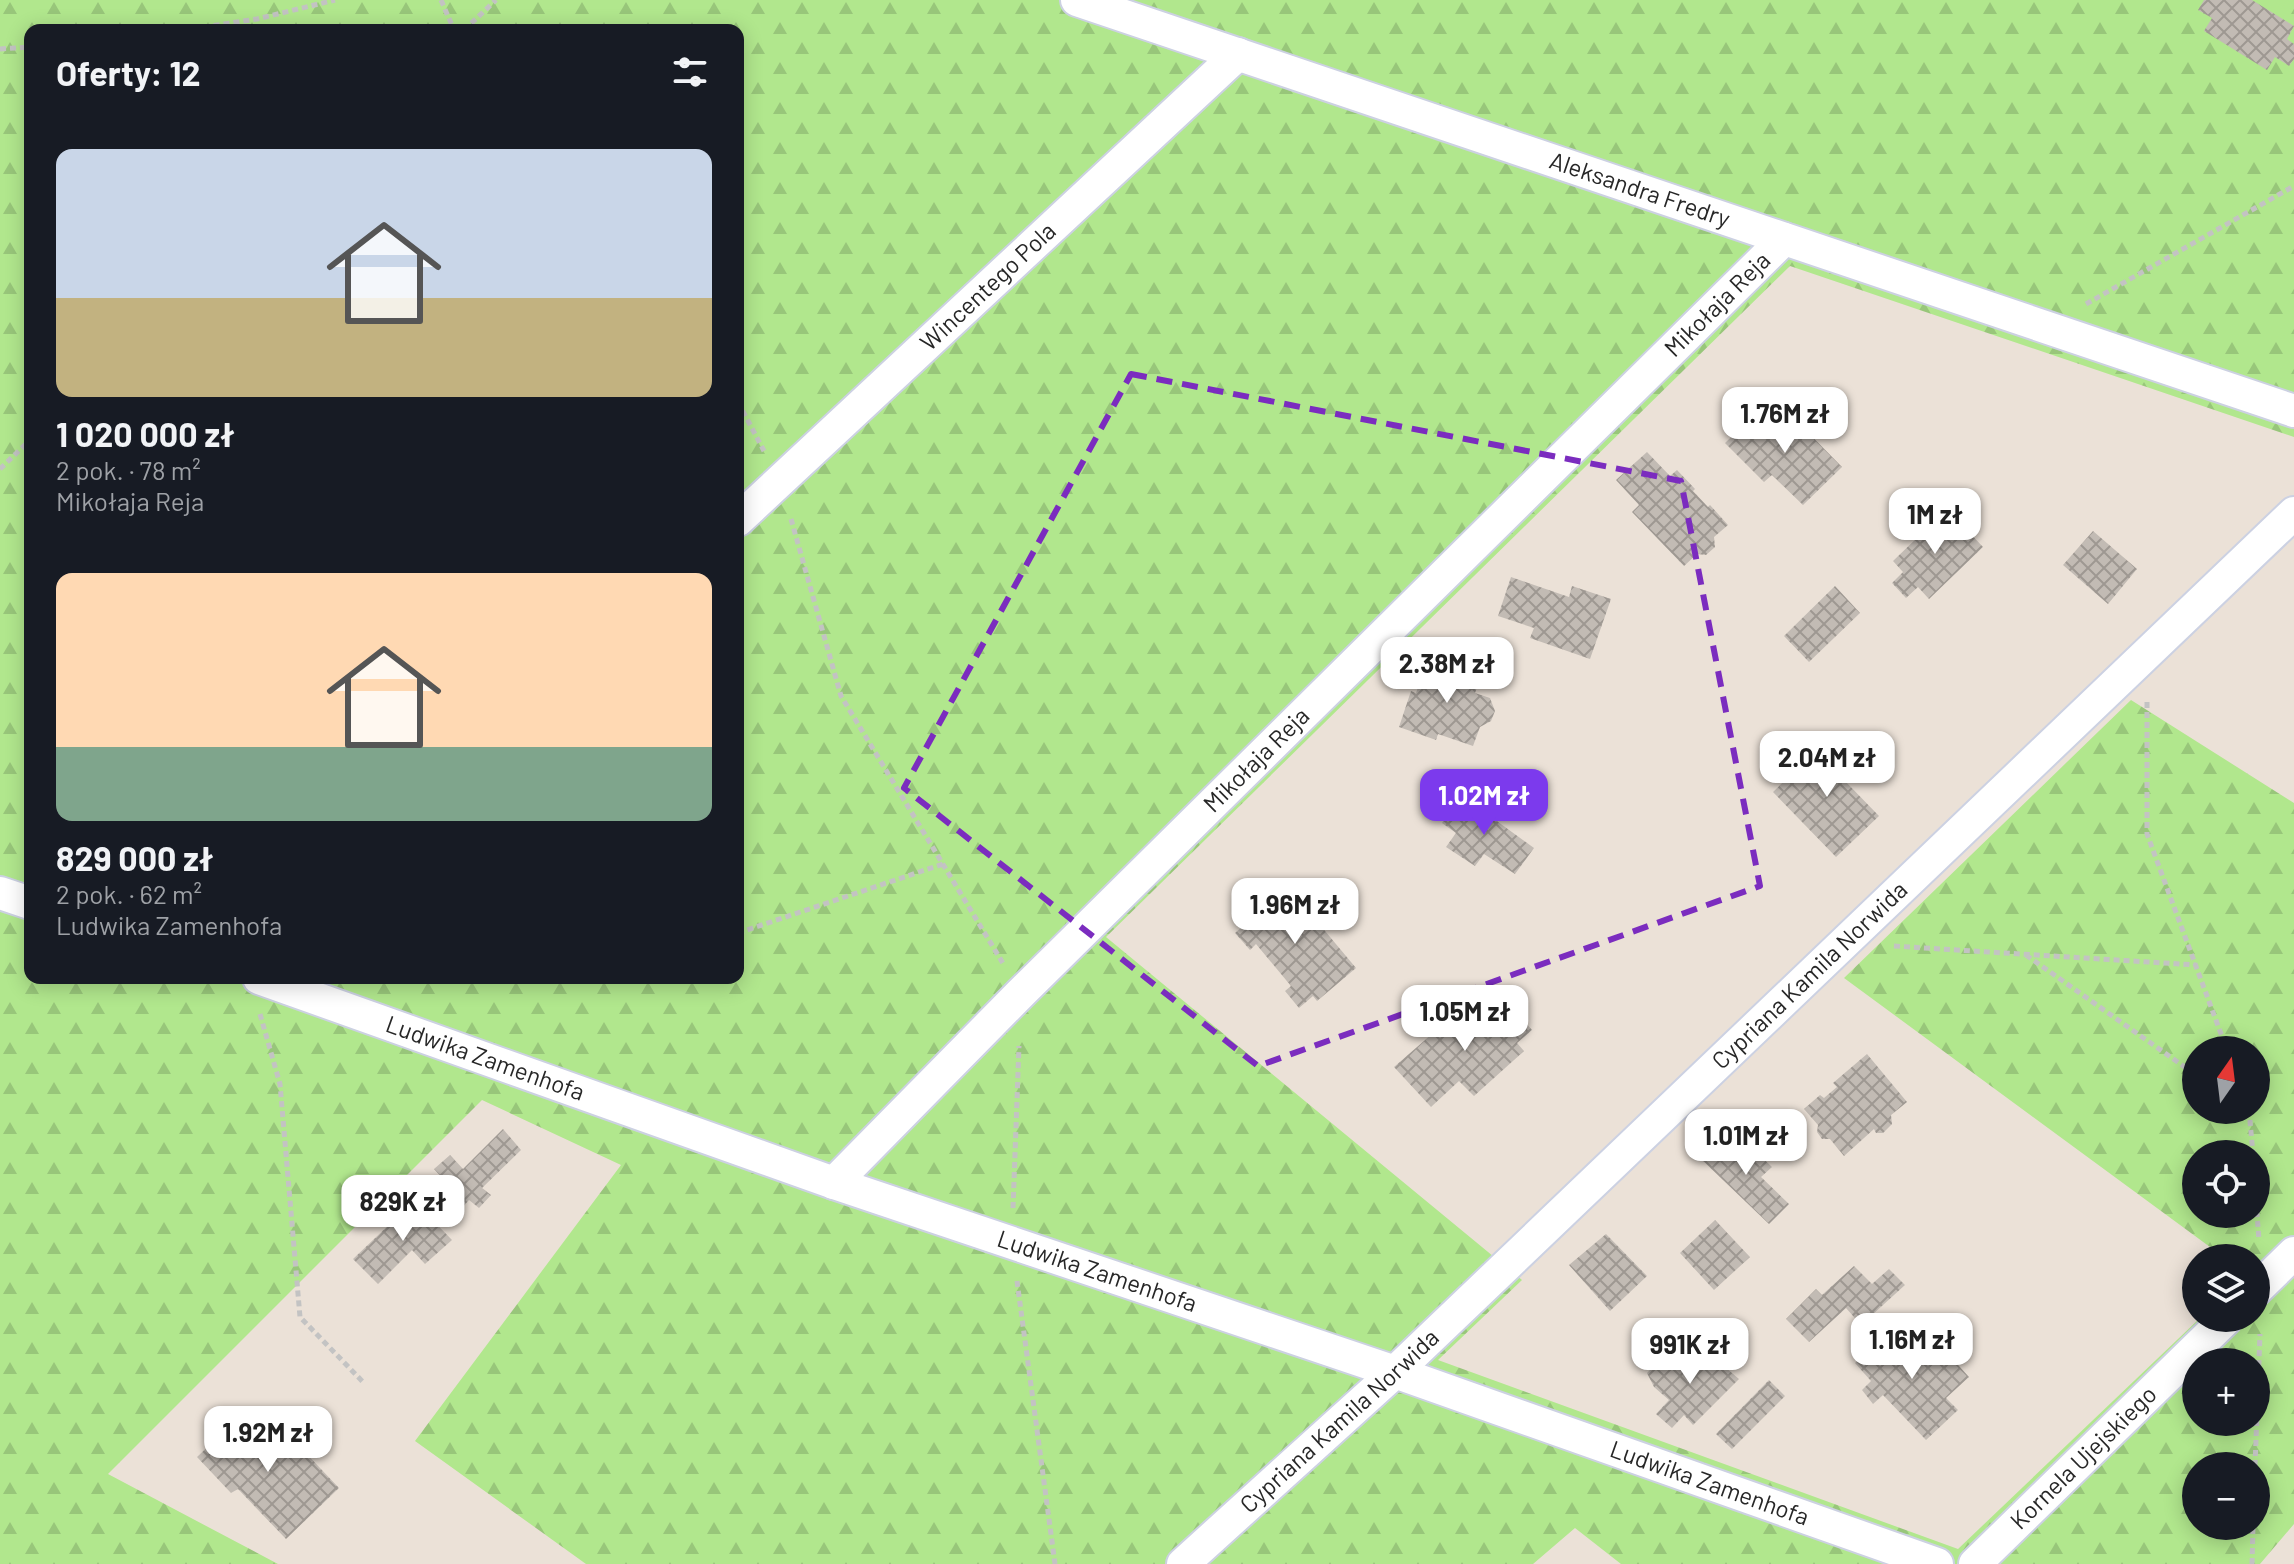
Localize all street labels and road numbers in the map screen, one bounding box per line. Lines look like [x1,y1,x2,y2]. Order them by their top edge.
street label: Aleksandra Fredry [1546,145,1734,233]
street label: Wincentego Pola [913,216,1061,356]
street label: Mikołaja Reja [1658,245,1776,362]
street label: Mikołaja Reja [1197,701,1315,817]
street label: Cypriana Kamila Norwida [1705,874,1913,1074]
street label: Ludwika Zamenhofa [382,1008,589,1106]
street label: Ludwika Zamenhofa [994,1223,1201,1317]
street label: Cypriana Kamila Norwida [1233,1322,1444,1518]
street label: Kornela Ujejskiego [2004,1379,2162,1535]
street label: Ludwika Zamenhofa [1607,1433,1813,1531]

